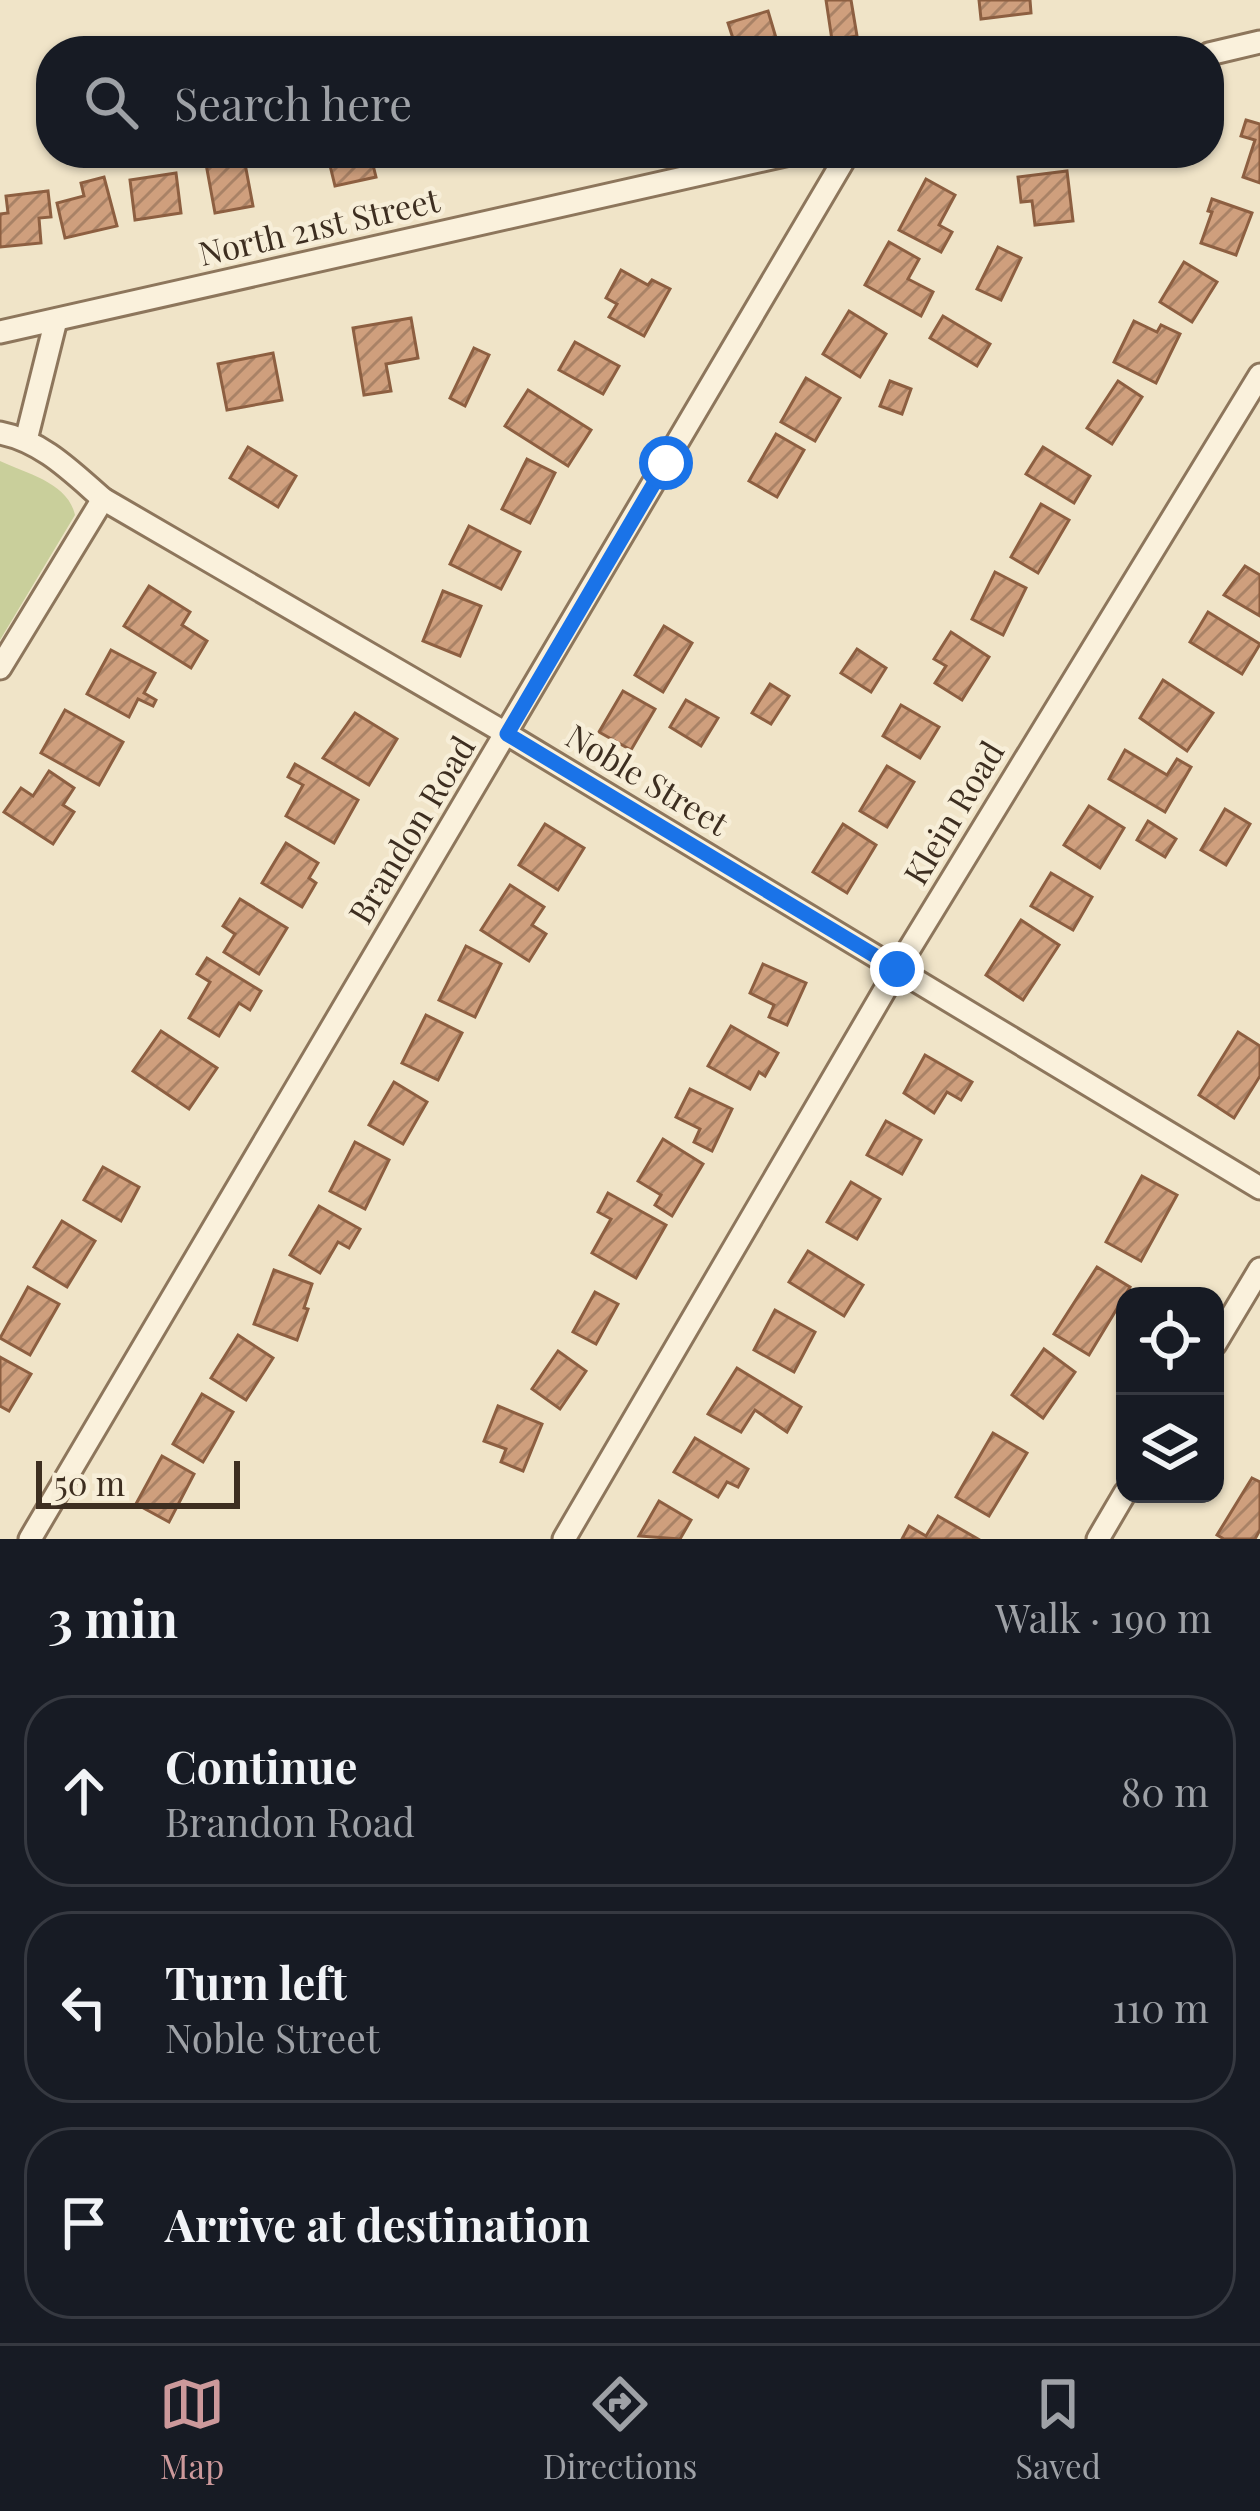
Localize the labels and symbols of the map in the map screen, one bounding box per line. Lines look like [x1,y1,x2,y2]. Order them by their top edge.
street label: North 21st Street [194,176,444,274]
route start [639,436,693,490]
street label: Noble Street [559,713,738,845]
street label: Brandon Road [337,727,484,931]
street label: Klein Road [892,732,1012,892]
route end [870,942,924,996]
scale bar [36,1455,240,1508]

